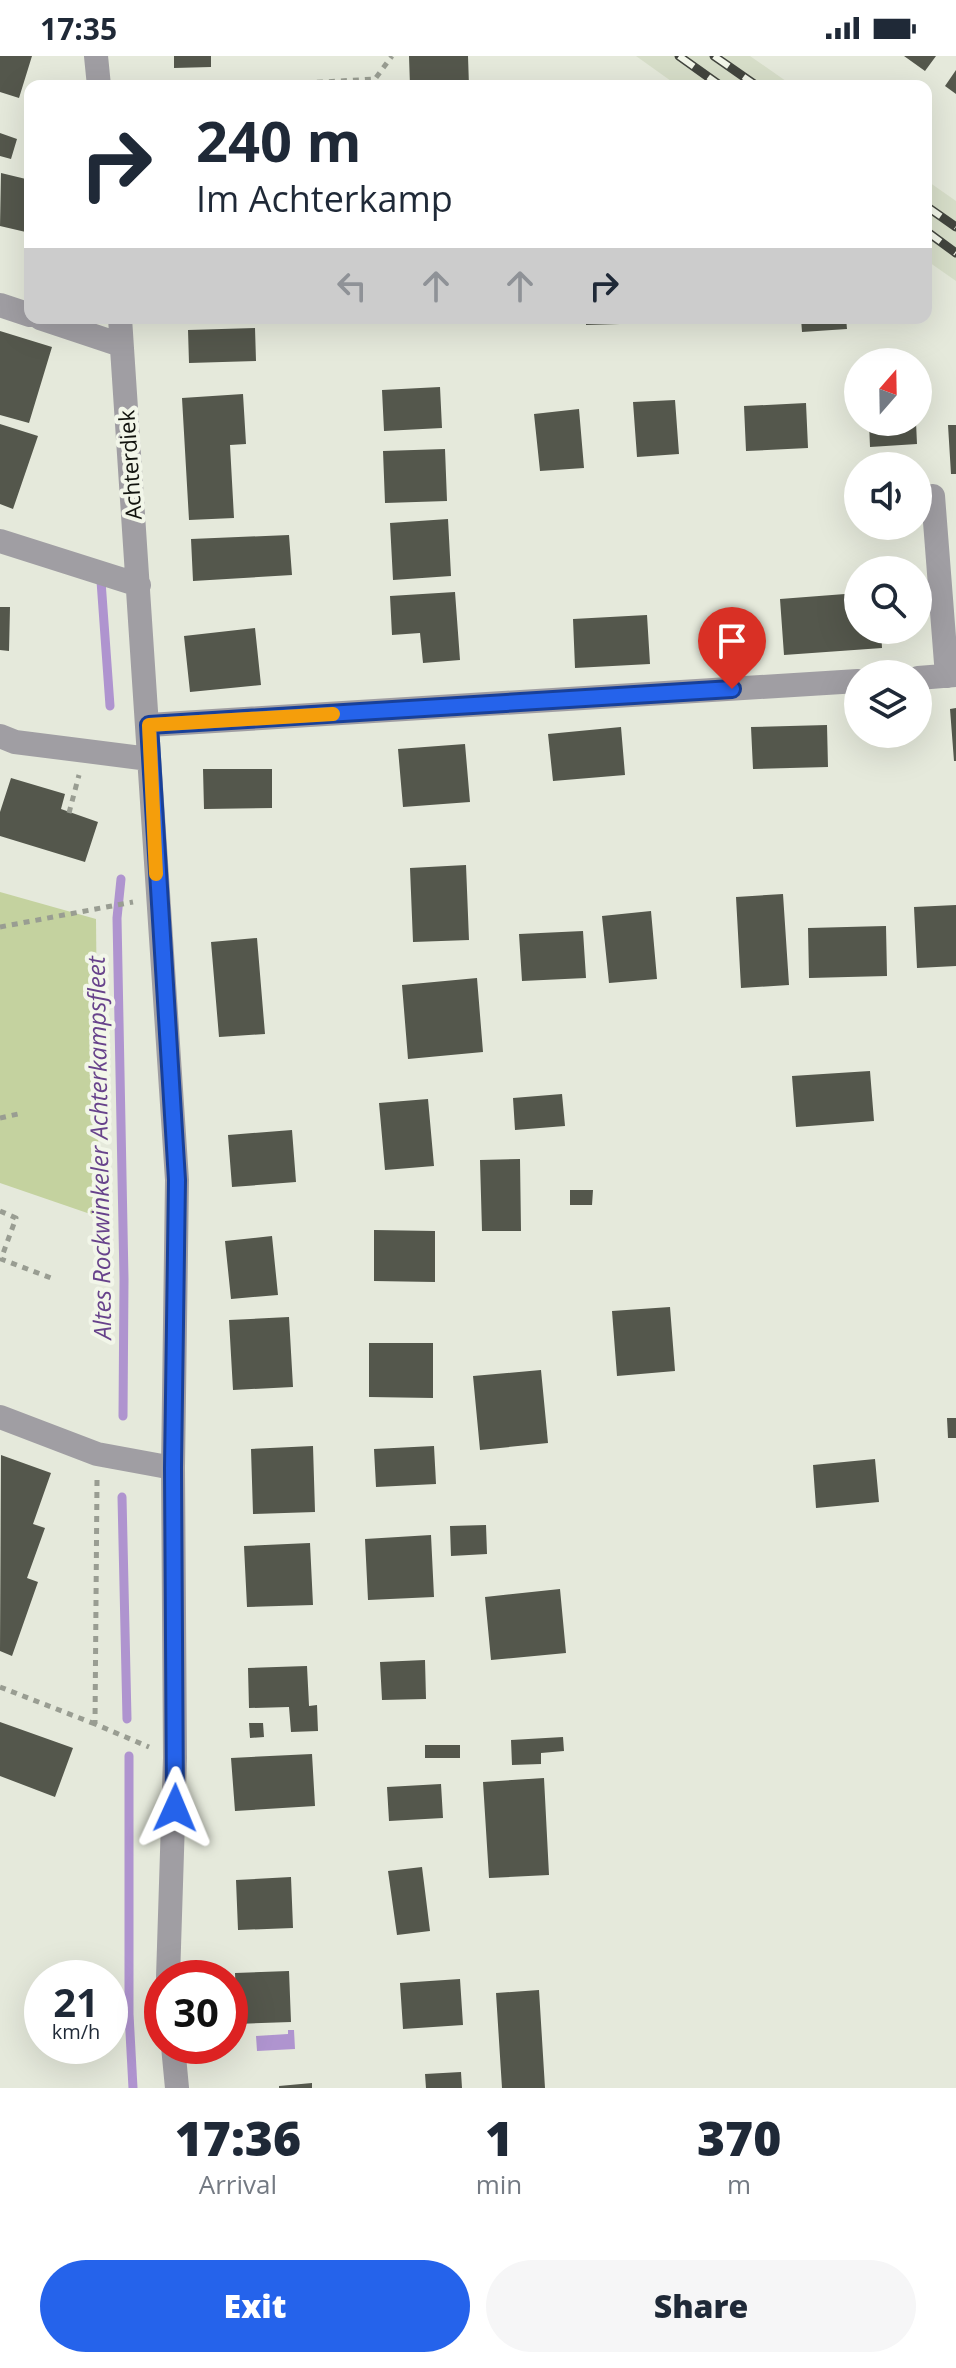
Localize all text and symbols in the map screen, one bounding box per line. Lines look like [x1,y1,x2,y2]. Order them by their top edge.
text: 17:35 [40,8,117,49]
text: 240 m [196,102,362,178]
icon: right [64,112,168,216]
text: Im Achterkamp [196,174,453,223]
icon: left [330,264,374,308]
icon: ahead [414,264,458,308]
icon: ahead [498,264,542,308]
icon: right [582,264,626,308]
north arrow [844,348,932,436]
map controls [844,348,932,748]
street label: Achterdiek [110,409,148,521]
button: sound [844,452,932,540]
button: search [844,556,932,644]
pin [698,607,766,689]
icon: arrive [710,619,754,663]
button: layers [844,660,932,748]
water label: Altes Rockwinkeler Achterkampsfleet [79,955,118,1342]
position arrow [133,1766,217,1850]
speed limit sign: 30 [144,1960,248,2064]
text: 21 [53,1974,99,2029]
text: km/h [52,2018,100,2045]
text: 17:36 [175,2105,301,2170]
text: 1 [485,2105,513,2170]
text: 370 [697,2105,781,2170]
text: Arrival [199,2166,277,2202]
text: min [476,2166,522,2202]
text: m [727,2166,751,2202]
button: Exit [40,2260,470,2352]
button: Share [486,2260,916,2352]

